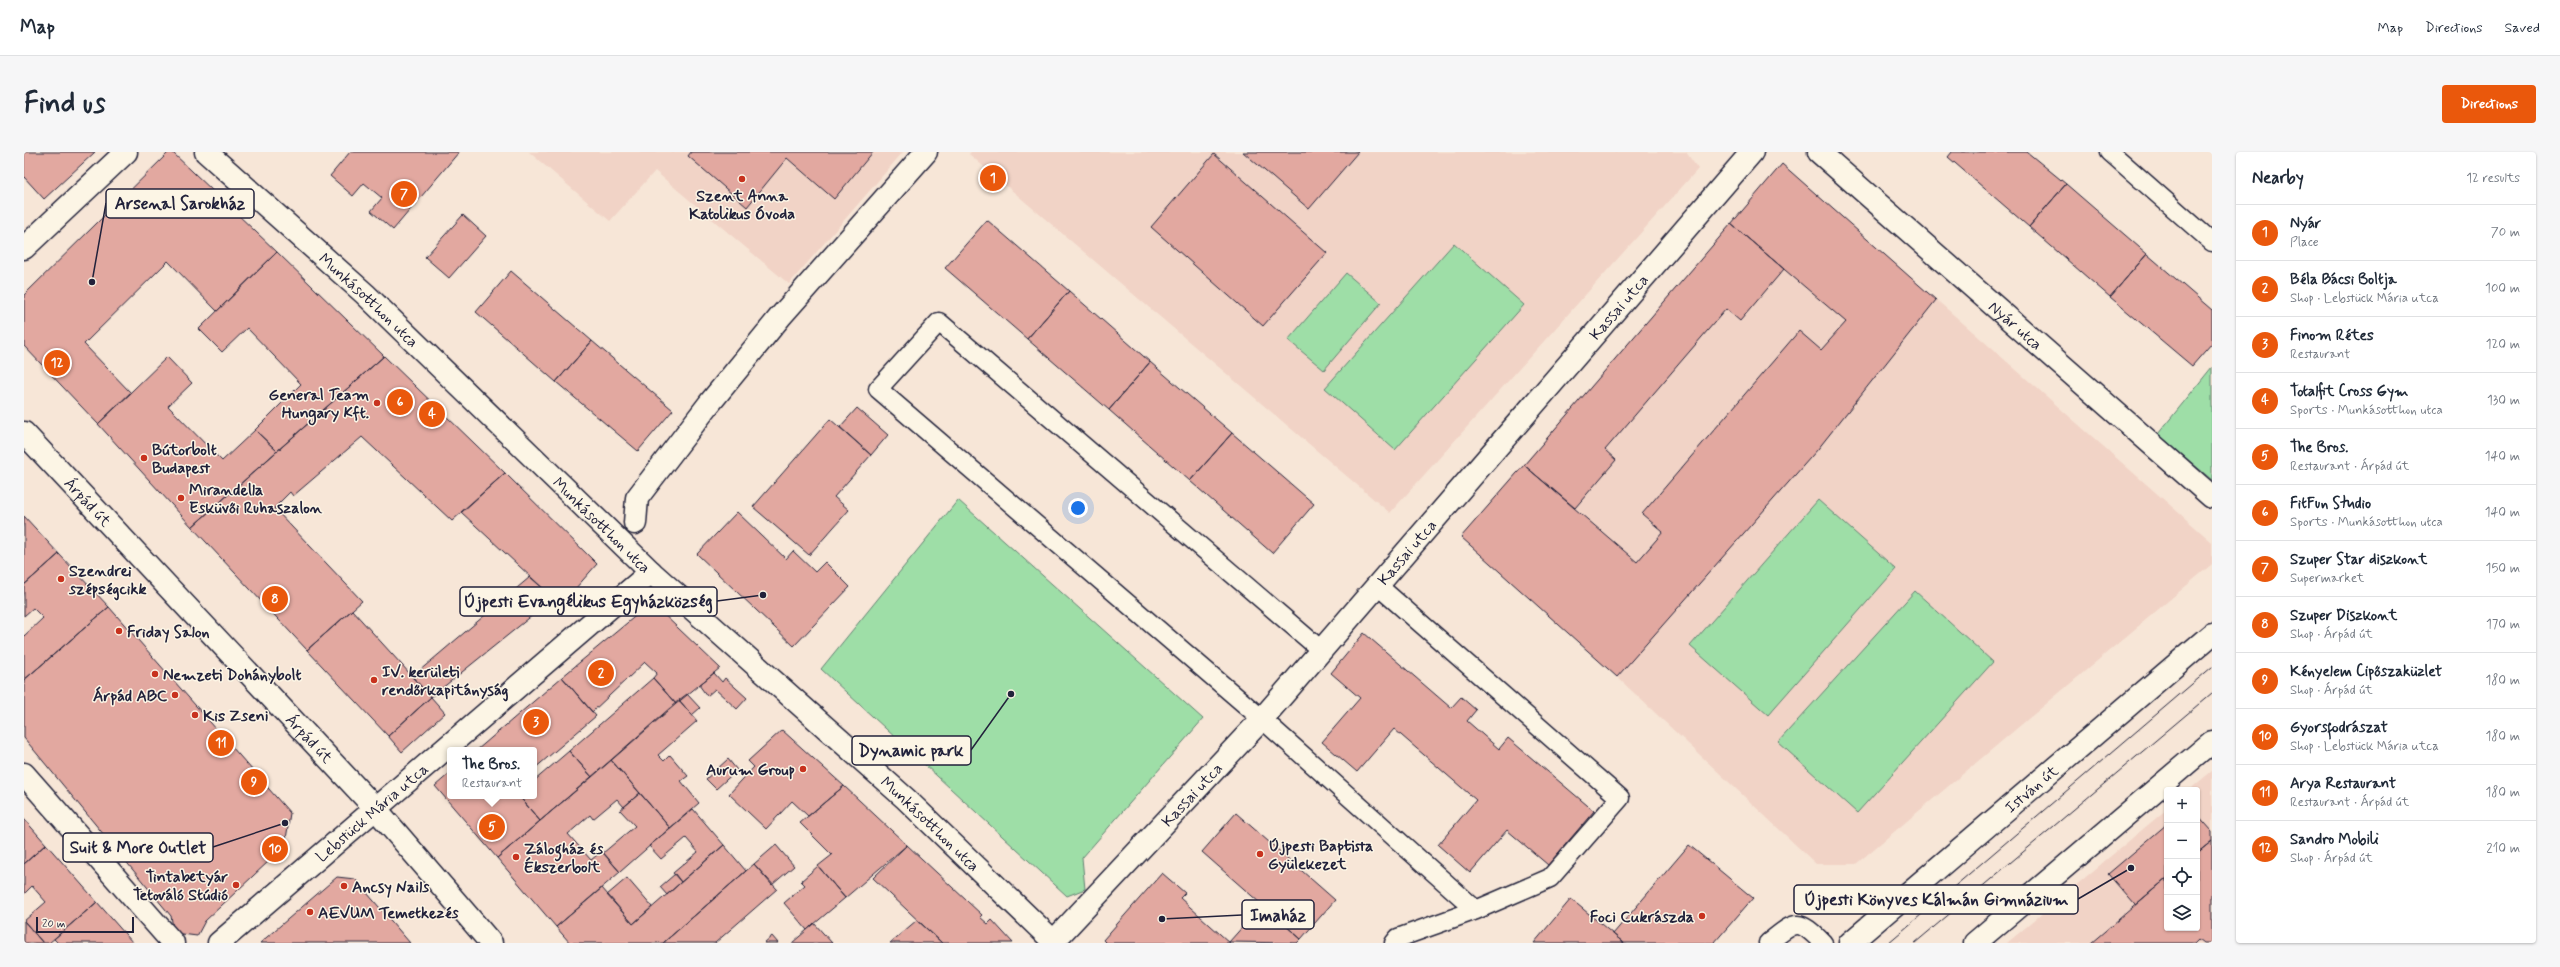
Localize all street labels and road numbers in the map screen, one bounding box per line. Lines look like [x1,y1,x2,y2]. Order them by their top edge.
street label: Munkásotthon utca [314,249,423,353]
street label: Kassai utca [1585,270,1654,345]
street label: Nyár utca [1984,297,2046,355]
street label: Munkásotthon utca [547,473,655,578]
street label: Árpád út [59,474,116,532]
street label: Kassai utca [1373,515,1442,590]
street label: Árpád út [280,710,337,769]
street label: Kassai utca [1157,758,1228,832]
street label: Lebstück Mária utca [312,759,433,867]
street label: István út [2001,761,2064,818]
street label: Munkásotthon utca [876,772,984,877]

